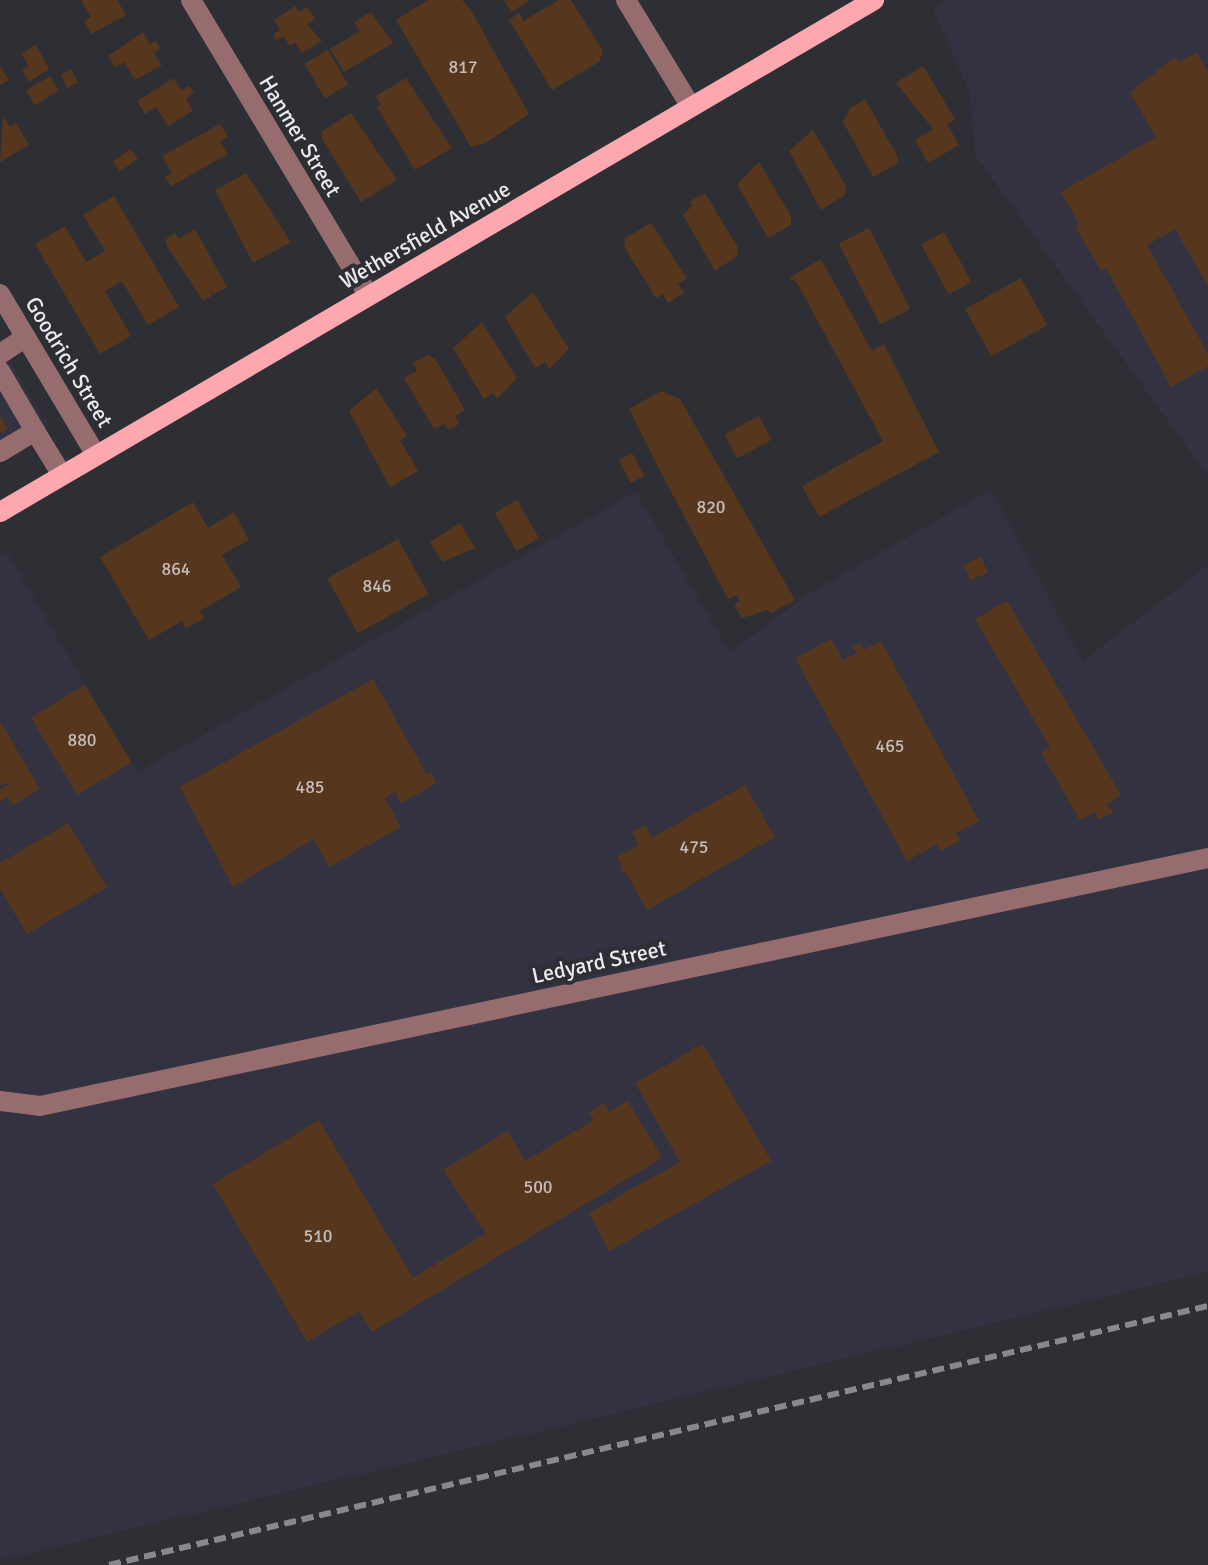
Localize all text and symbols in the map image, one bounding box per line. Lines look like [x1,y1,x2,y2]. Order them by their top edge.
house number: 817 [448,56,478,78]
street label: Hanmer Street [253,71,347,201]
street label: Wethersfield Avenue [335,175,515,295]
street label: Goodrich Street [20,292,118,432]
house number: 820 [696,496,726,518]
house number: 864 [161,558,191,580]
house number: 846 [362,575,392,597]
house number: 880 [67,729,97,751]
house number: 465 [875,735,905,757]
house number: 485 [295,776,325,798]
house number: 475 [679,836,709,858]
street label: Ledyard Street [530,935,668,989]
house number: 500 [523,1176,553,1198]
house number: 510 [303,1225,333,1247]

